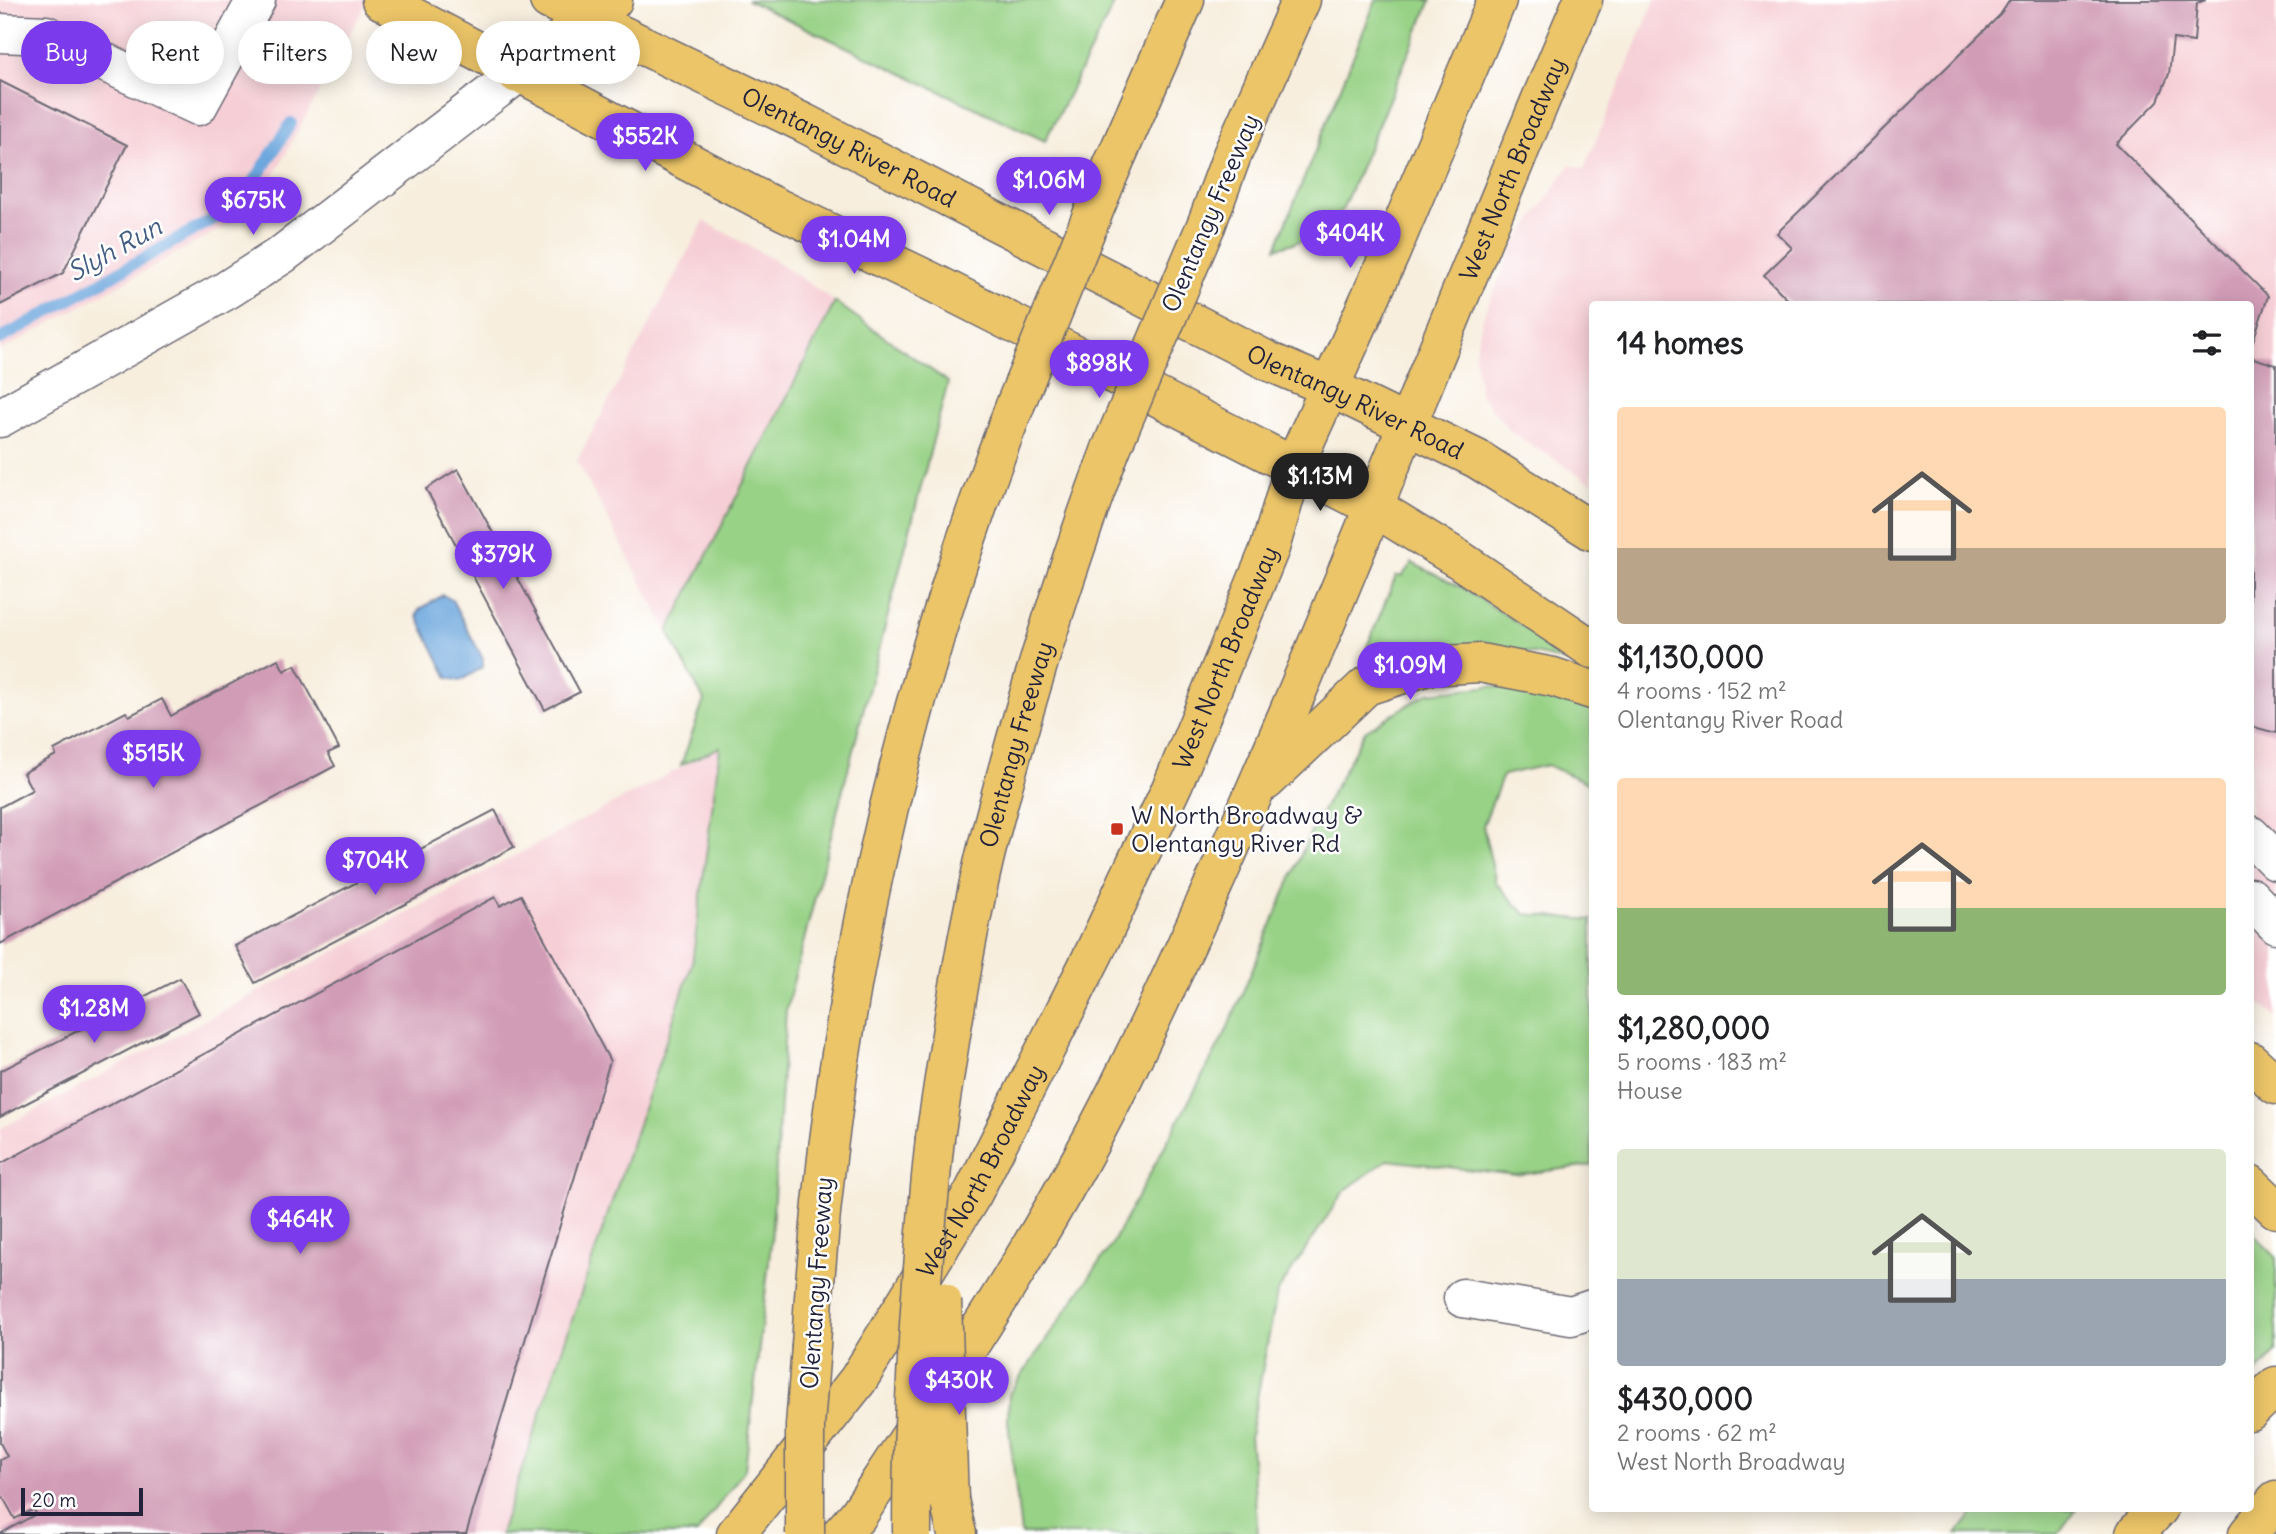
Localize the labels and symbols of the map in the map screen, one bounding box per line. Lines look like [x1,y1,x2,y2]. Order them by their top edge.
street label: West North Broadway [1453,53,1572,285]
street label: Olentangy River Road [737,80,961,213]
street label: Olentangy Freeway [1155,109,1265,317]
pin: $552K [596,114,694,173]
pin: $1.06M [992,158,1106,217]
pin: $675K [204,177,302,237]
water label: Slyh Run [61,209,168,288]
pin: $404K [1301,210,1399,270]
pin: $1.04M [797,216,911,276]
street label: Olentangy River Road [1242,338,1469,465]
pin: $898K [1050,340,1148,400]
pin: $1.13M [1263,454,1377,513]
pin: $379K [454,532,552,591]
street label: West North Broadway [1166,542,1284,774]
street label: Olentangy Freeway [973,638,1059,851]
pin: $1.09M [1353,642,1467,702]
pin: $515K [104,730,202,790]
place label: W North Broadway & Olentangy River Rd [1131,800,1362,858]
marker: W North Broadway & Olentangy River Rd [1109,821,1125,837]
pin: $704K [326,838,424,897]
pin: $1.28M [37,986,151,1045]
street label: West North Broadway [910,1059,1050,1283]
street label: Olentangy Freeway [794,1176,838,1390]
pin: $464K [251,1196,349,1256]
pin: $430K [910,1358,1008,1417]
scale bar [21,1485,144,1517]

